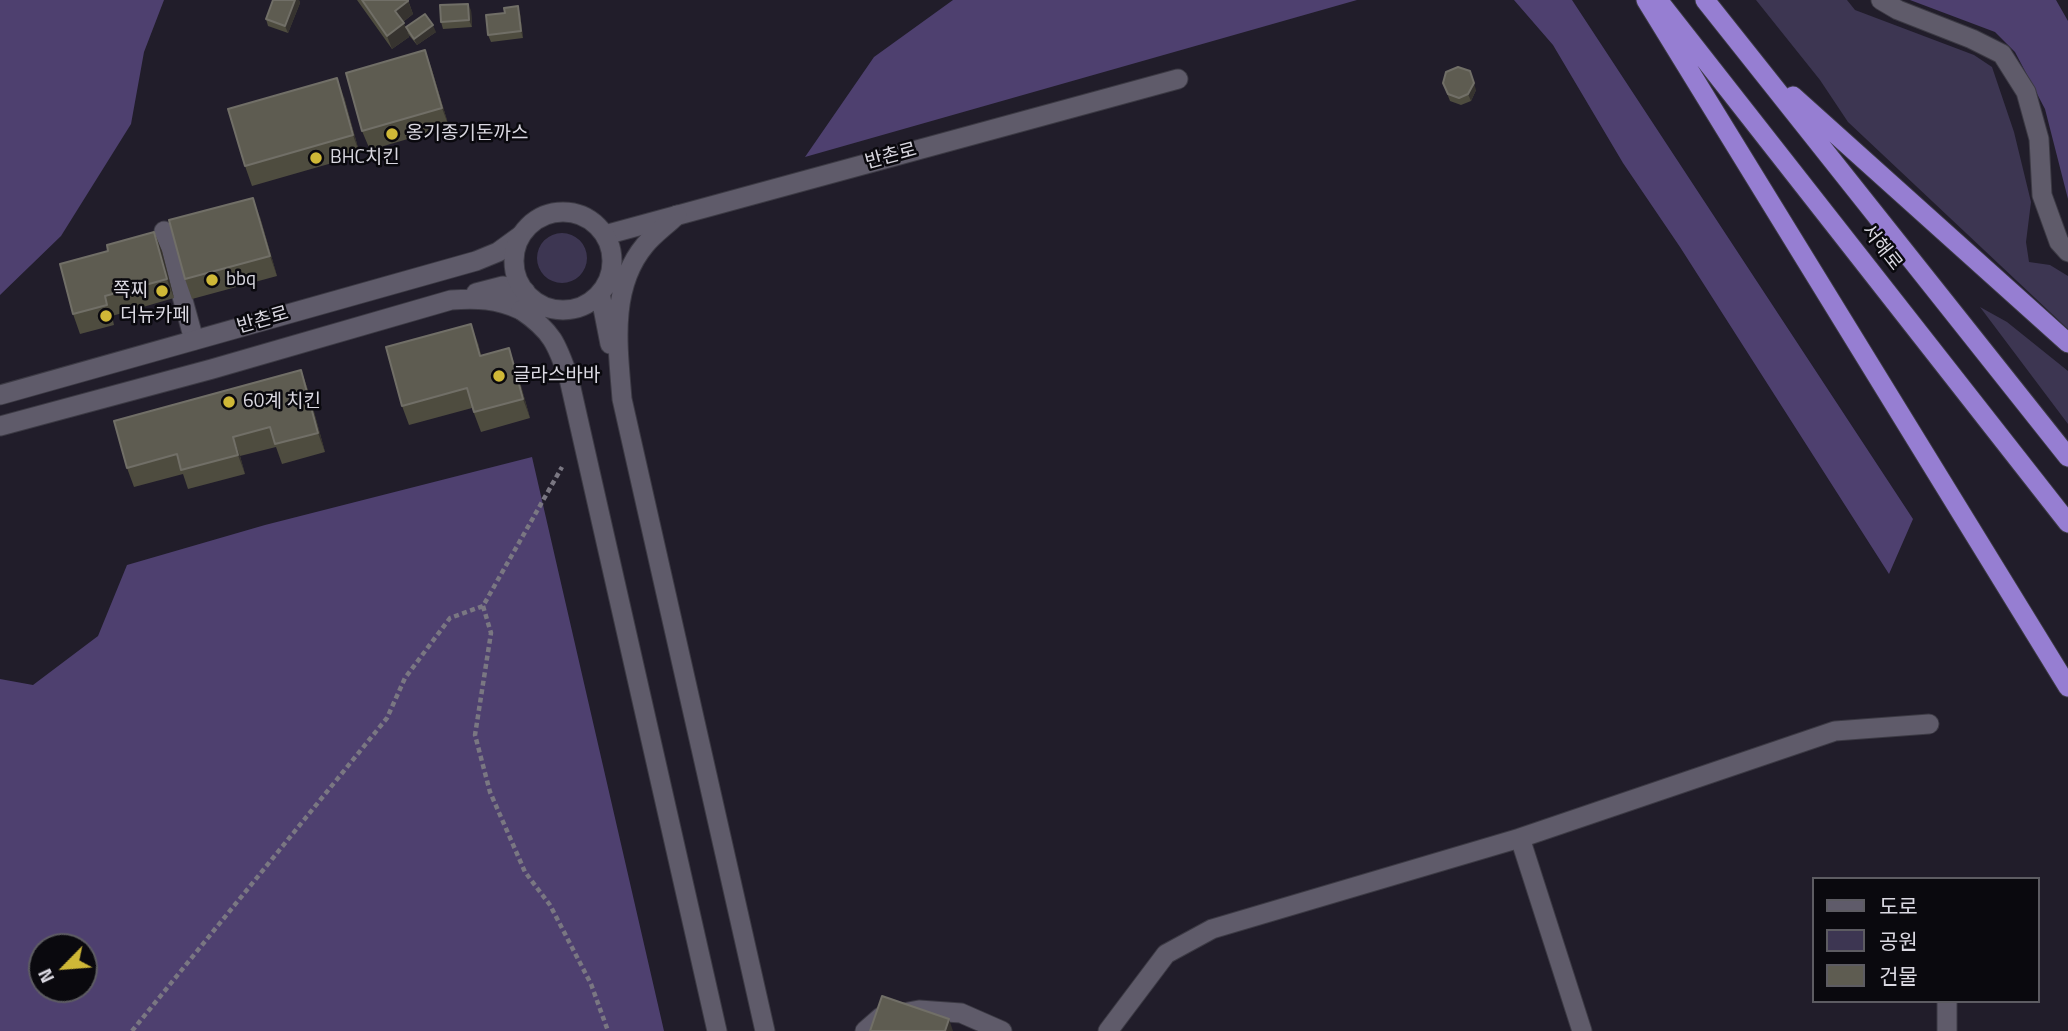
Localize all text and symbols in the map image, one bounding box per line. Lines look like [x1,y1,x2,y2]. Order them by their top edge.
place label: 옹기종기돈까스 [406,123,528,145]
marker: 옹기종기돈까스 [384,126,400,142]
street label: 반촌로 [863,139,919,175]
place label: BHC치킨 [330,147,400,169]
marker: BHC치킨 [308,150,324,166]
street label: 서해로 [1856,220,1906,276]
place label: bbq [226,269,256,291]
marker: bbq [204,272,220,288]
place label: 쪽찌 [113,280,148,302]
marker: 쪽찌 [154,283,170,299]
street label: 반촌로 [235,303,291,339]
place label: 더뉴카페 [120,305,190,327]
marker: 더뉴카페 [98,308,114,324]
place label: 글라스바바 [513,365,600,387]
marker: 글라스바바 [491,368,507,384]
place label: 60계 치킨 [243,391,321,413]
marker: 60계 치킨 [221,394,237,410]
legend [1812,877,2040,1003]
text: 도로 [1879,890,1918,922]
text: 공원 [1879,925,1918,957]
north arrow [28,933,98,1003]
text: 건물 [1879,960,1918,992]
text: N [29,964,61,988]

